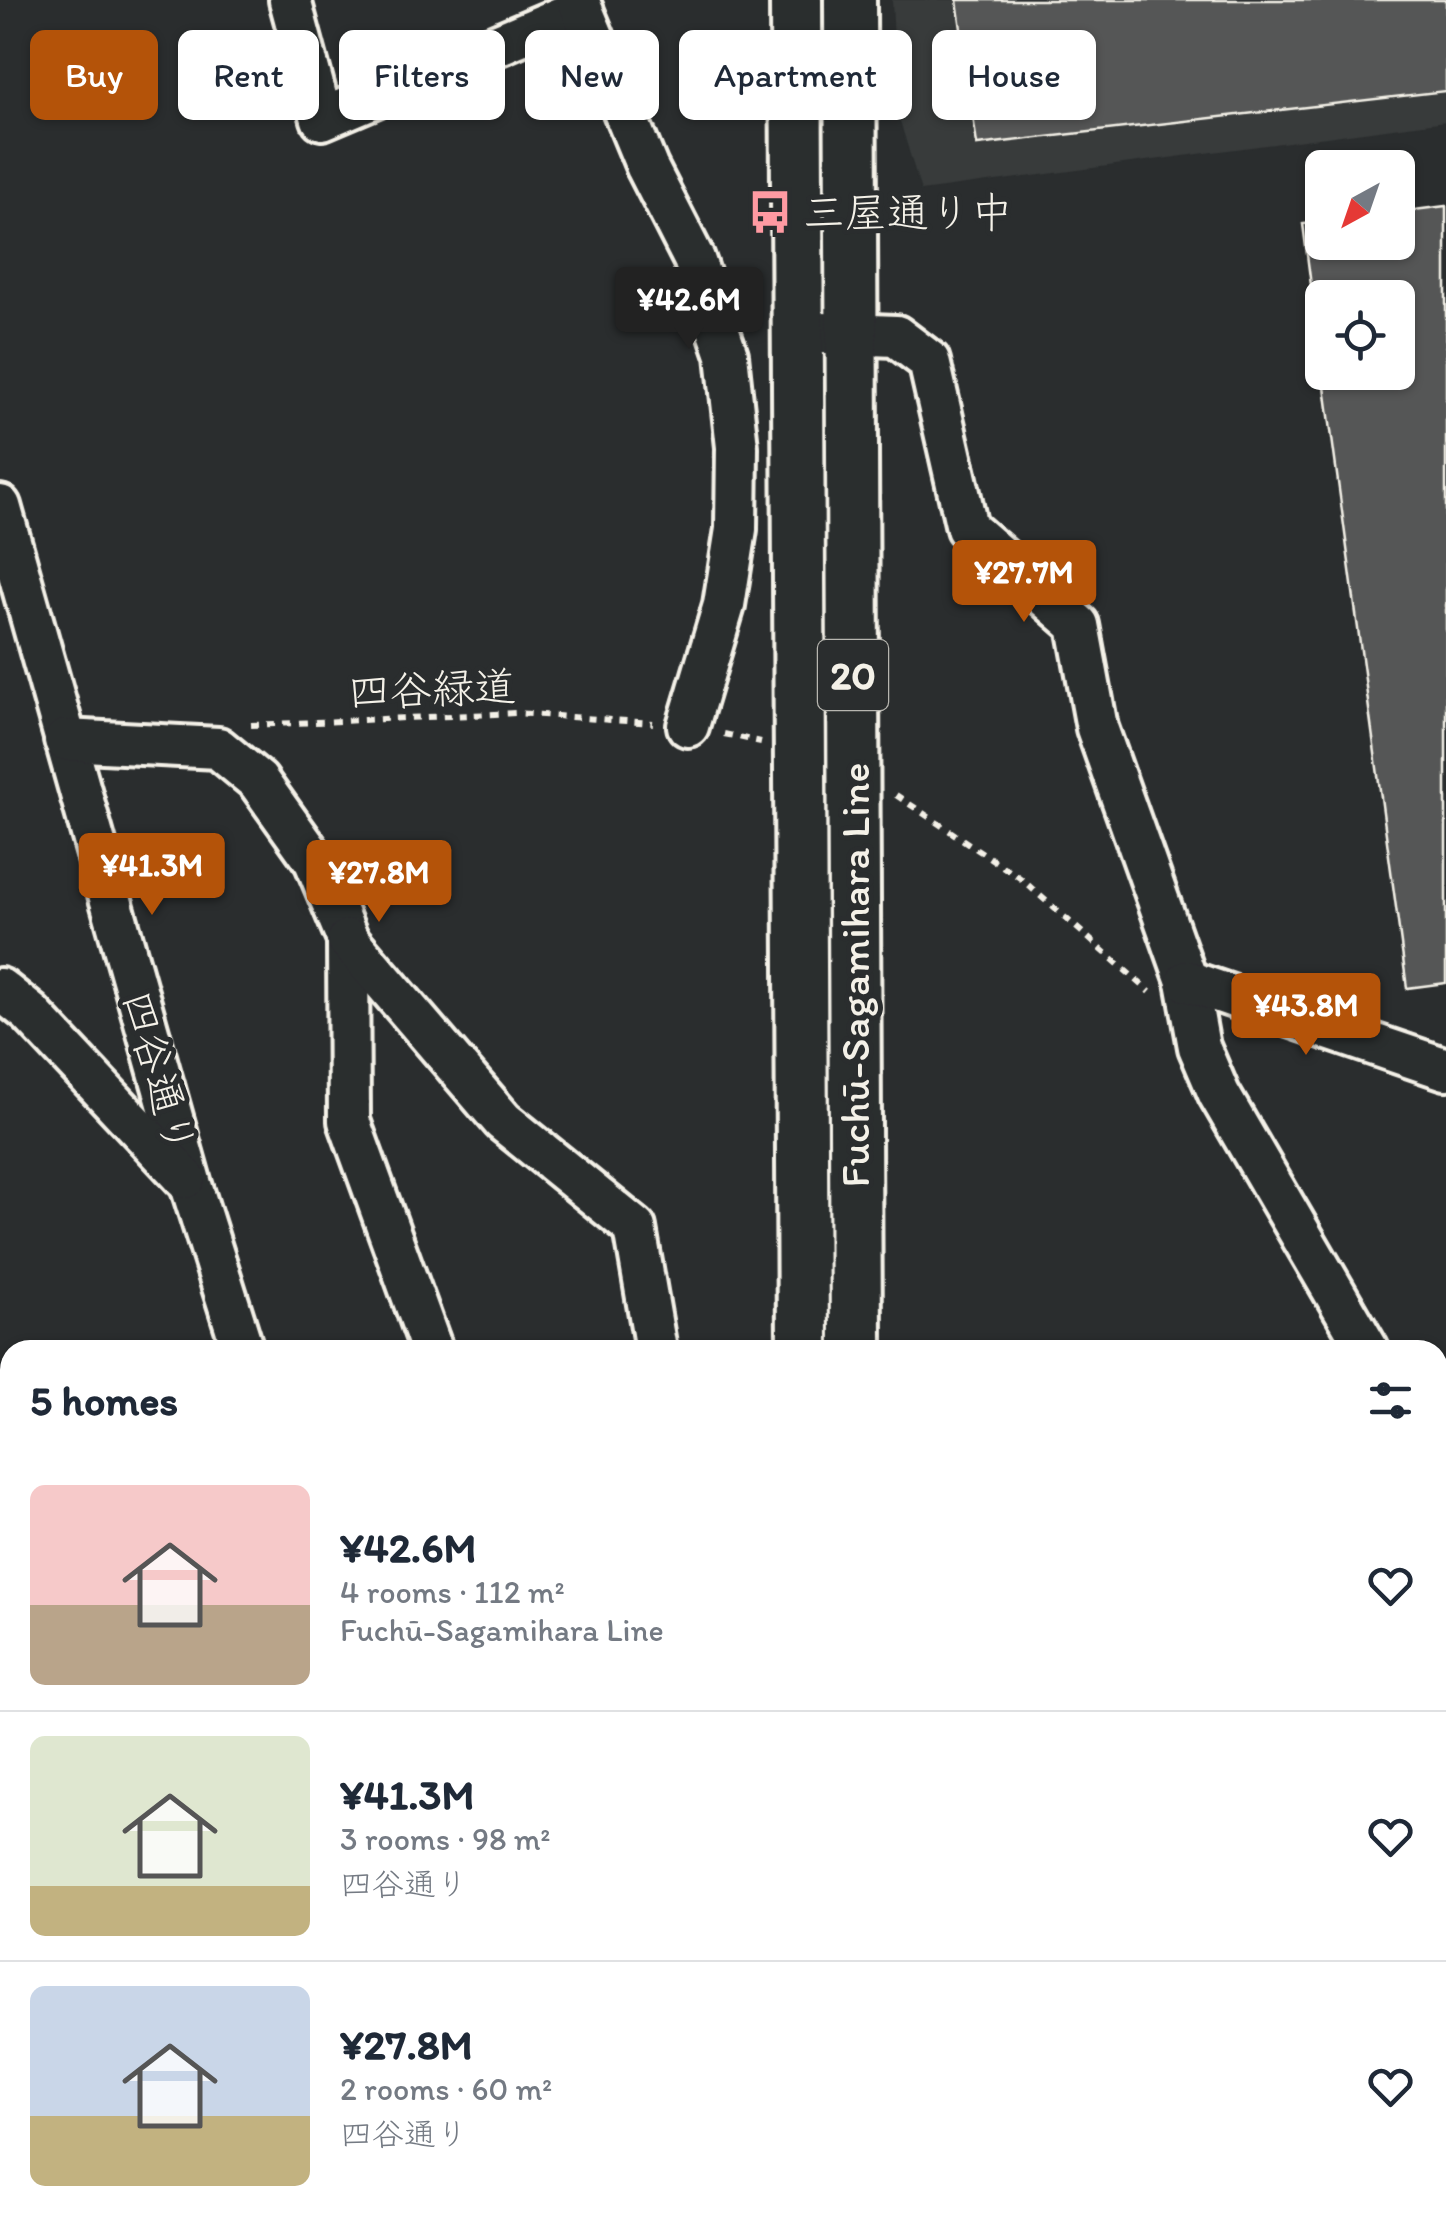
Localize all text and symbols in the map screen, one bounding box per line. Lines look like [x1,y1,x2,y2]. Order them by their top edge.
chip: Buy [30,30,158,120]
chip: Rent [178,30,319,120]
chip: Filters [339,30,505,120]
chip: New [525,30,659,120]
chip: Apartment [679,30,912,120]
chip: House [932,30,1096,120]
north arrow [1305,150,1415,260]
map controls [1305,150,1415,390]
place label: 三屋通り中 [803,187,1013,238]
bus stop icon: 三屋通り中 [746,188,794,236]
pin: ¥42.6M [608,267,770,352]
text: ¥42.6M [637,280,741,318]
button: locate [1305,280,1415,390]
pin: ¥27.7M [943,540,1105,625]
text: ¥27.7M [974,553,1074,591]
road number: 20 [818,640,888,710]
street label: 四谷緑道 [347,661,517,717]
street label: Fuchū-Sagamihara Line [829,763,880,1188]
pin: ¥41.3M [71,833,233,918]
pin: ¥27.8M [298,840,460,925]
text: ¥41.3M [101,846,203,884]
text: ¥27.8M [328,853,430,891]
pin: ¥43.8M [1225,973,1387,1058]
street label: 四谷通り [111,985,207,1161]
text: ¥43.8M [1253,986,1359,1024]
icon: filters [1363,1373,1418,1428]
text: 5 homes [30,1375,178,1426]
text: ¥42.6M [340,1522,476,1573]
icon: home [110,1525,230,1645]
icon: heart [1363,1558,1418,1613]
text: 4 rooms · 112 m² [340,1573,565,1611]
text: Fuchū-Sagamihara Line [340,1611,664,1649]
text: ¥41.3M [340,1769,474,1820]
icon: home [110,1776,230,1896]
icon: heart [1363,1809,1418,1864]
text: 3 rooms · 98 m² [340,1820,551,1858]
text: 四谷通り [340,1865,468,1903]
text: ¥27.8M [340,2019,473,2070]
icon: home [110,2026,230,2146]
icon: heart [1363,2059,1418,2114]
text: 2 rooms · 60 m² [340,2070,552,2108]
text: 四谷通り [340,2115,468,2153]

